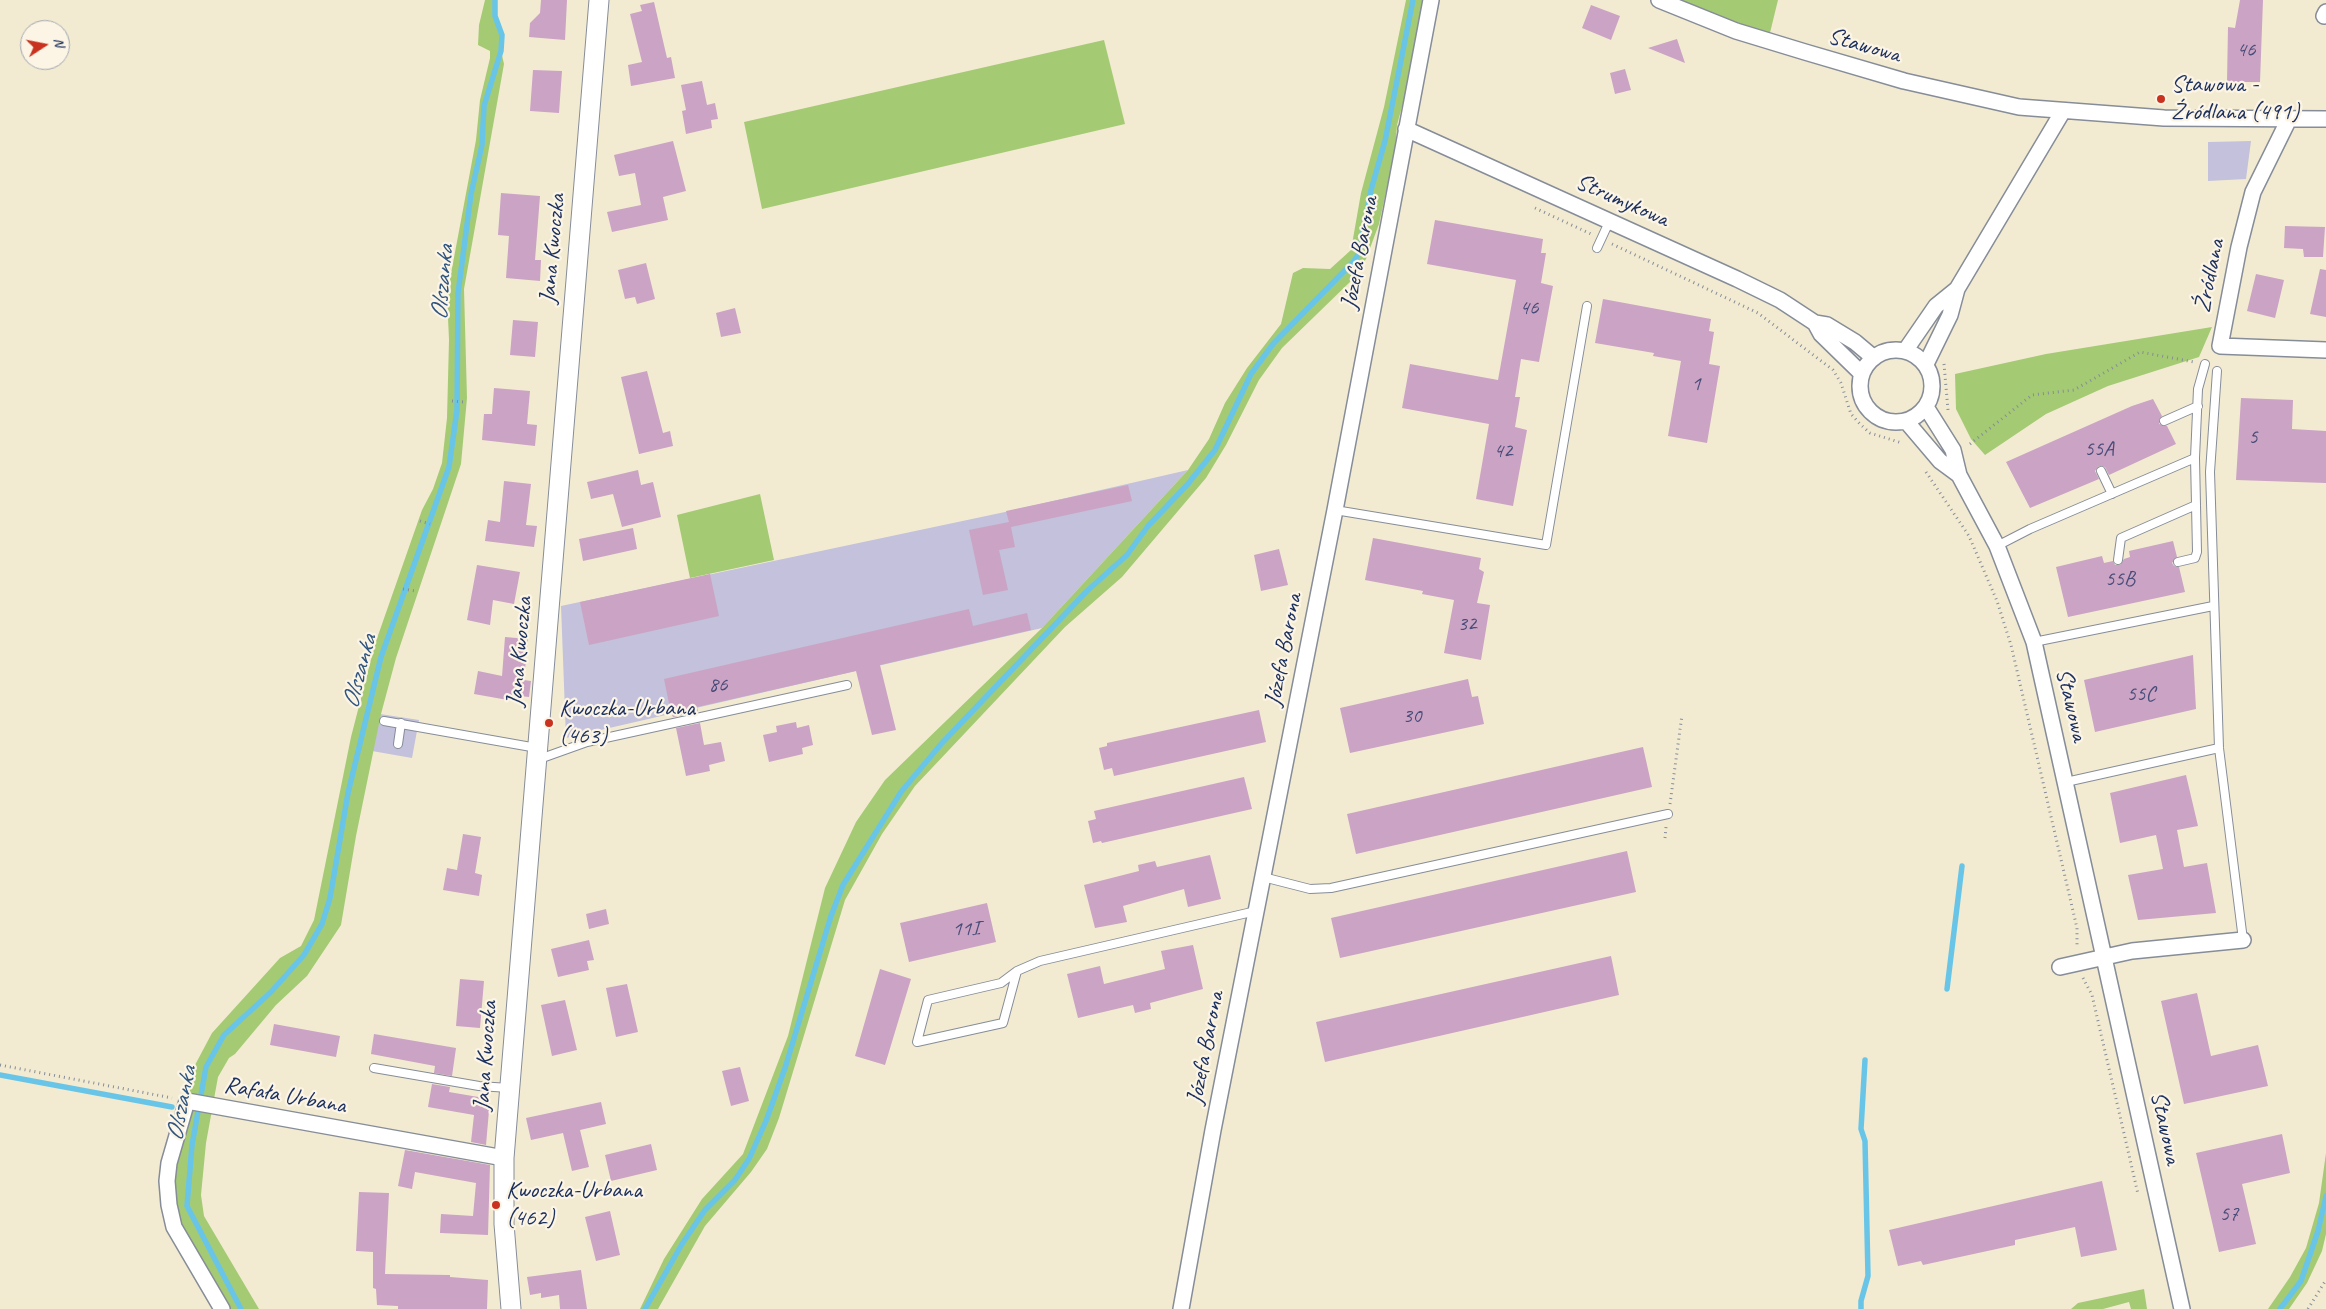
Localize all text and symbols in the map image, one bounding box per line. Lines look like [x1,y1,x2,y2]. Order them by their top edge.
north arrow [20,20,70,70]
street label: Stawowa [1825,22,1903,70]
text: N [50,36,68,48]
house number: 46 [2237,37,2255,63]
place label: Stawowa - Źródlana (491) [2171,71,2299,127]
marker: Stawowa - Źródlana (491) [2155,93,2167,105]
street label: Strumykowa [1571,168,1673,234]
street label: Jana Kwoczka [534,193,572,305]
street label: Józefa Barona [1335,194,1385,312]
street label: Źródlana [2188,237,2232,315]
water label: Olszanka [425,244,461,322]
house number: 46 [1520,295,1538,321]
house number: 1 [1691,371,1701,397]
house number: 5 [2248,424,2258,450]
house number: 55A [2084,436,2114,462]
house number: 42 [1494,438,1512,464]
house number: 55B [2105,566,2135,592]
street label: Józefa Barona [1259,591,1309,709]
street label: Jana Kwoczka [501,596,539,708]
house number: 32 [1458,611,1476,637]
water label: Olszanka [336,632,384,712]
street label: Stawowa [2049,666,2093,744]
house number: 86 [709,672,727,698]
house number: 55C [2127,681,2155,707]
place label: Kwoczka-Urbana (463) [559,695,695,751]
house number: 30 [1403,703,1421,729]
marker: Kwoczka-Urbana (463) [543,717,555,729]
house number: 11I [952,916,980,942]
street label: Józefa Barona [1181,989,1231,1107]
street label: Jana Kwoczka [468,1000,504,1112]
water label: Olszanka [160,1064,204,1144]
street label: Rafała Urbana [222,1071,348,1121]
street label: Stawowa [2143,1089,2187,1167]
place label: Kwoczka-Urbana (462) [506,1177,642,1233]
marker: Kwoczka-Urbana (462) [490,1199,502,1211]
house number: 57 [2220,1201,2238,1227]

